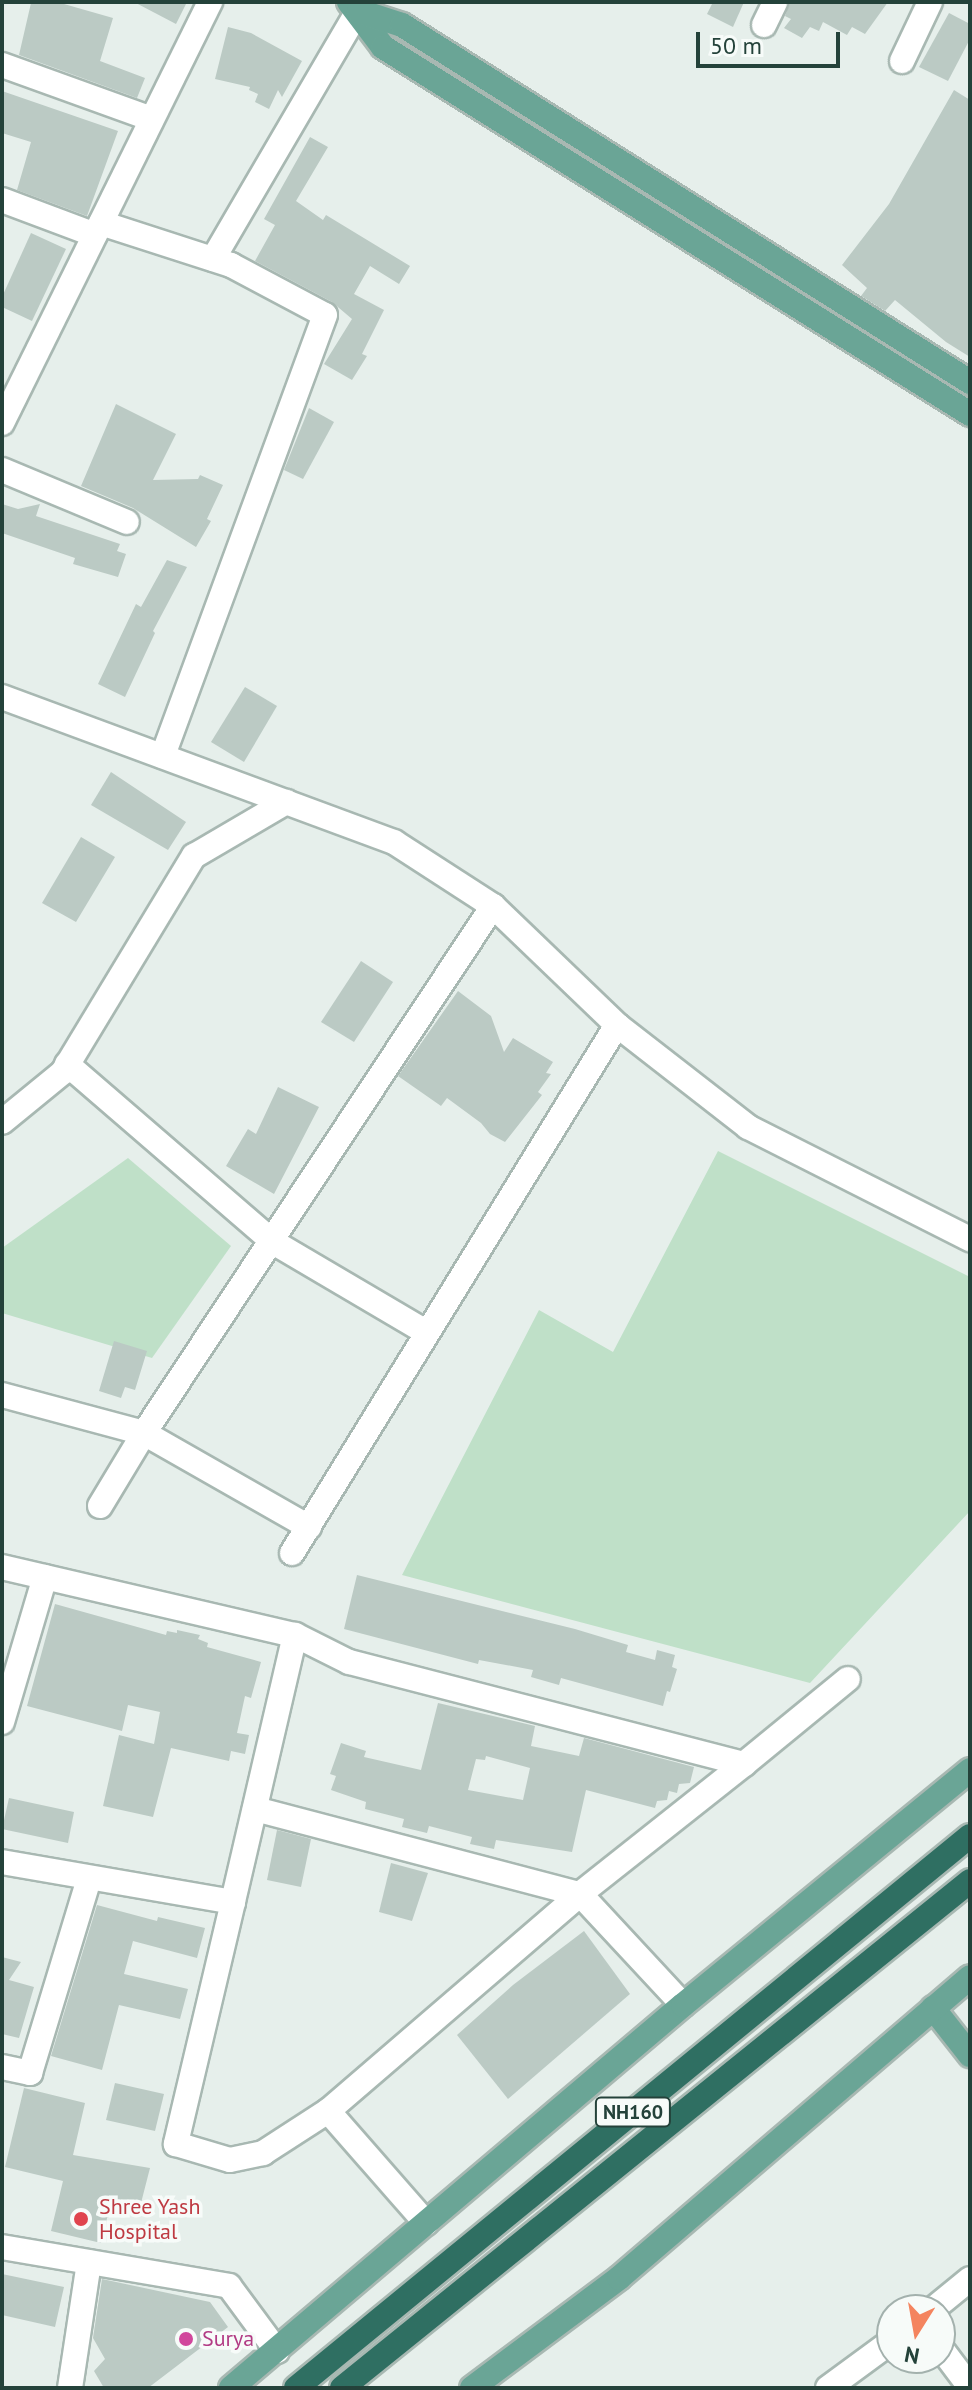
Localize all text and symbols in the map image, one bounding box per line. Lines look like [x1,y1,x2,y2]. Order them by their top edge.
scale bar [700,16,844,66]
text: 50 m [710,30,762,61]
road number: NH160 [593,2096,673,2128]
place label: Shree Yash Hospital [99,2193,201,2244]
marker: Shree Yash Hospital [70,2208,92,2230]
north arrow [876,2294,956,2374]
place label: Surya [202,2326,254,2352]
marker: Surya [177,2330,195,2348]
text: N [902,2340,922,2371]

